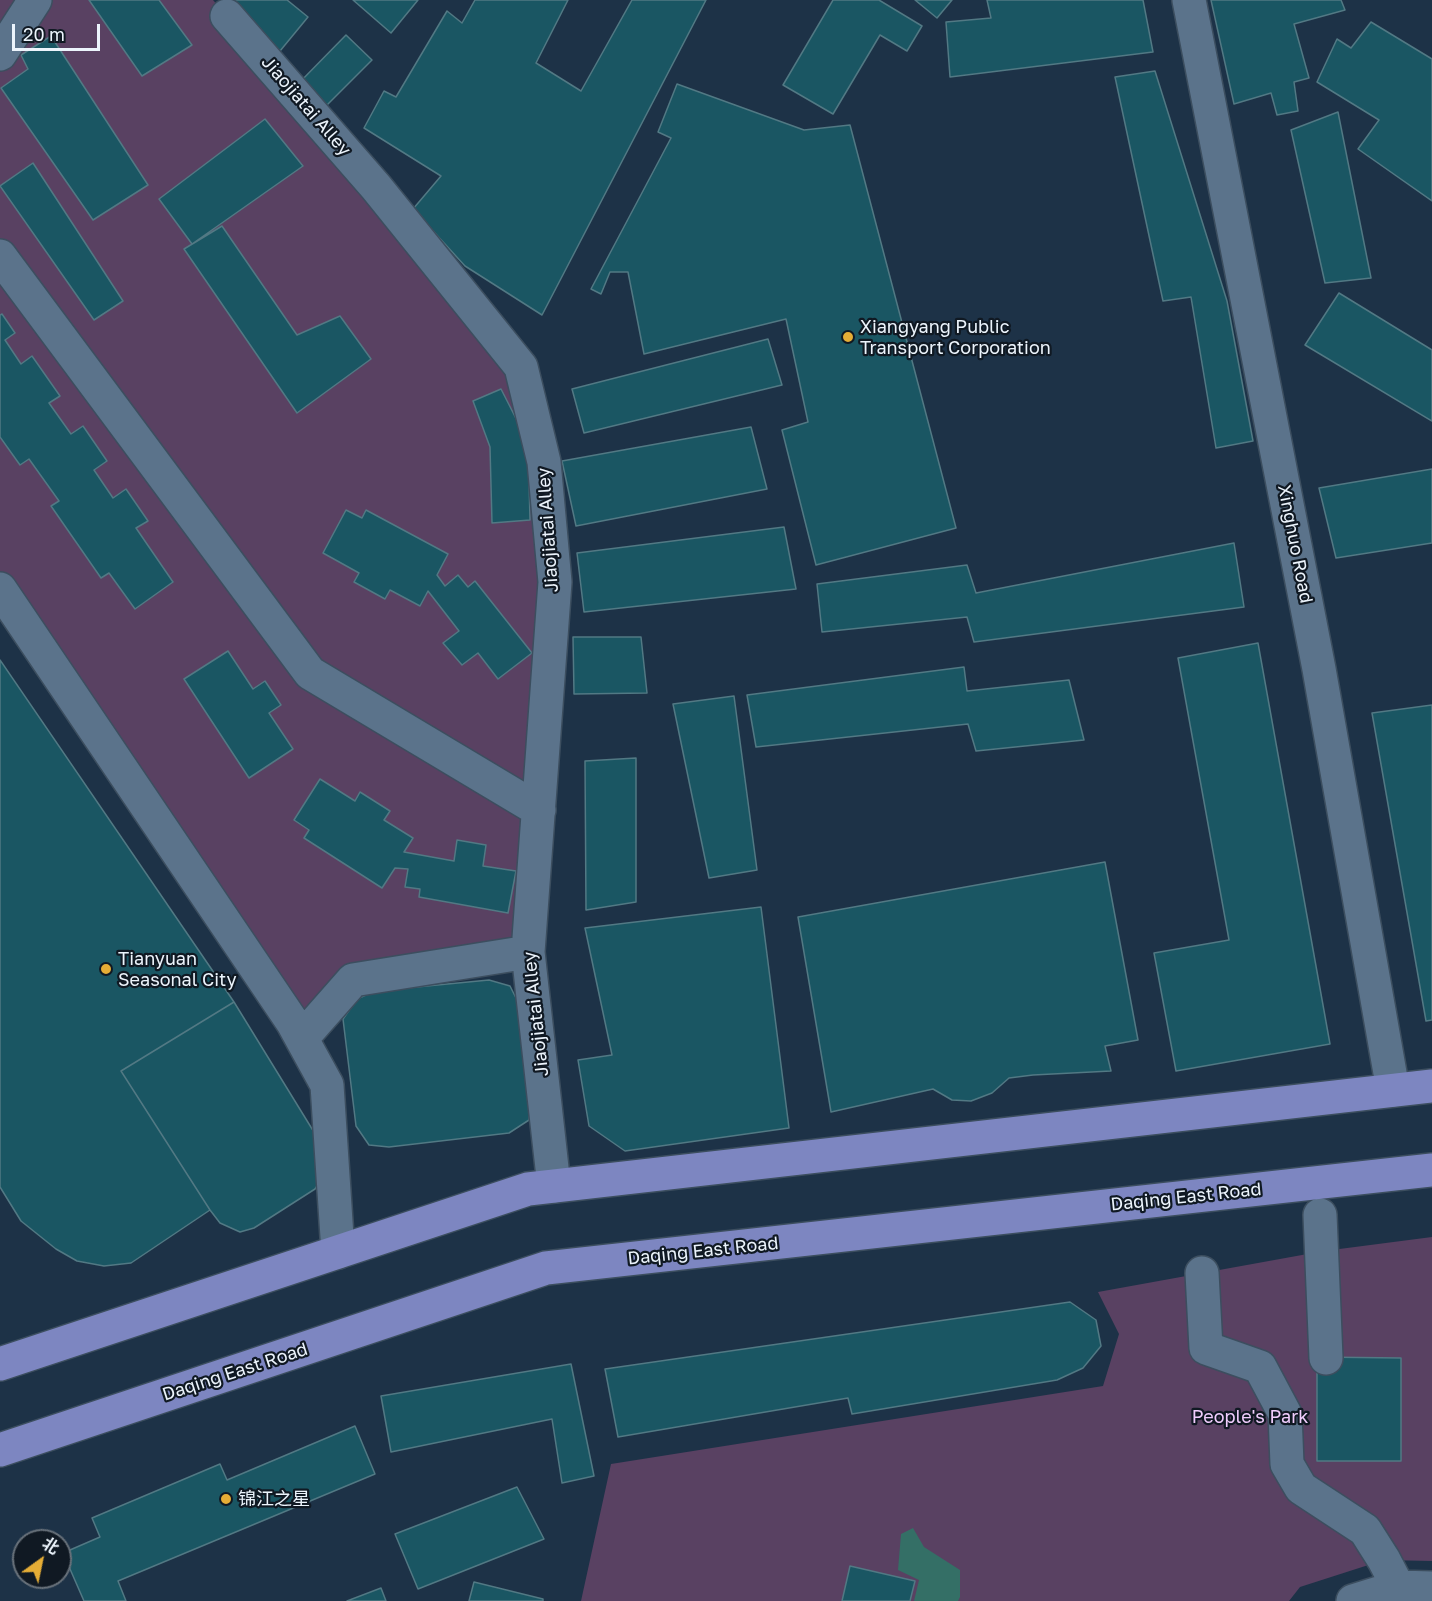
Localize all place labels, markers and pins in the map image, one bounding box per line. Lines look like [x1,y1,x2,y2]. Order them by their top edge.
place label: Xiangyang Public Transport Corporation [860,316,1051,358]
marker: Xiangyang Public Transport Corporation [841,330,855,344]
place label: Tianyuan Seasonal City [118,948,237,990]
marker: Tianyuan Seasonal City [99,962,113,976]
place label: 锦江之星 [238,1488,310,1510]
marker: 锦江之星 [219,1492,233,1506]

